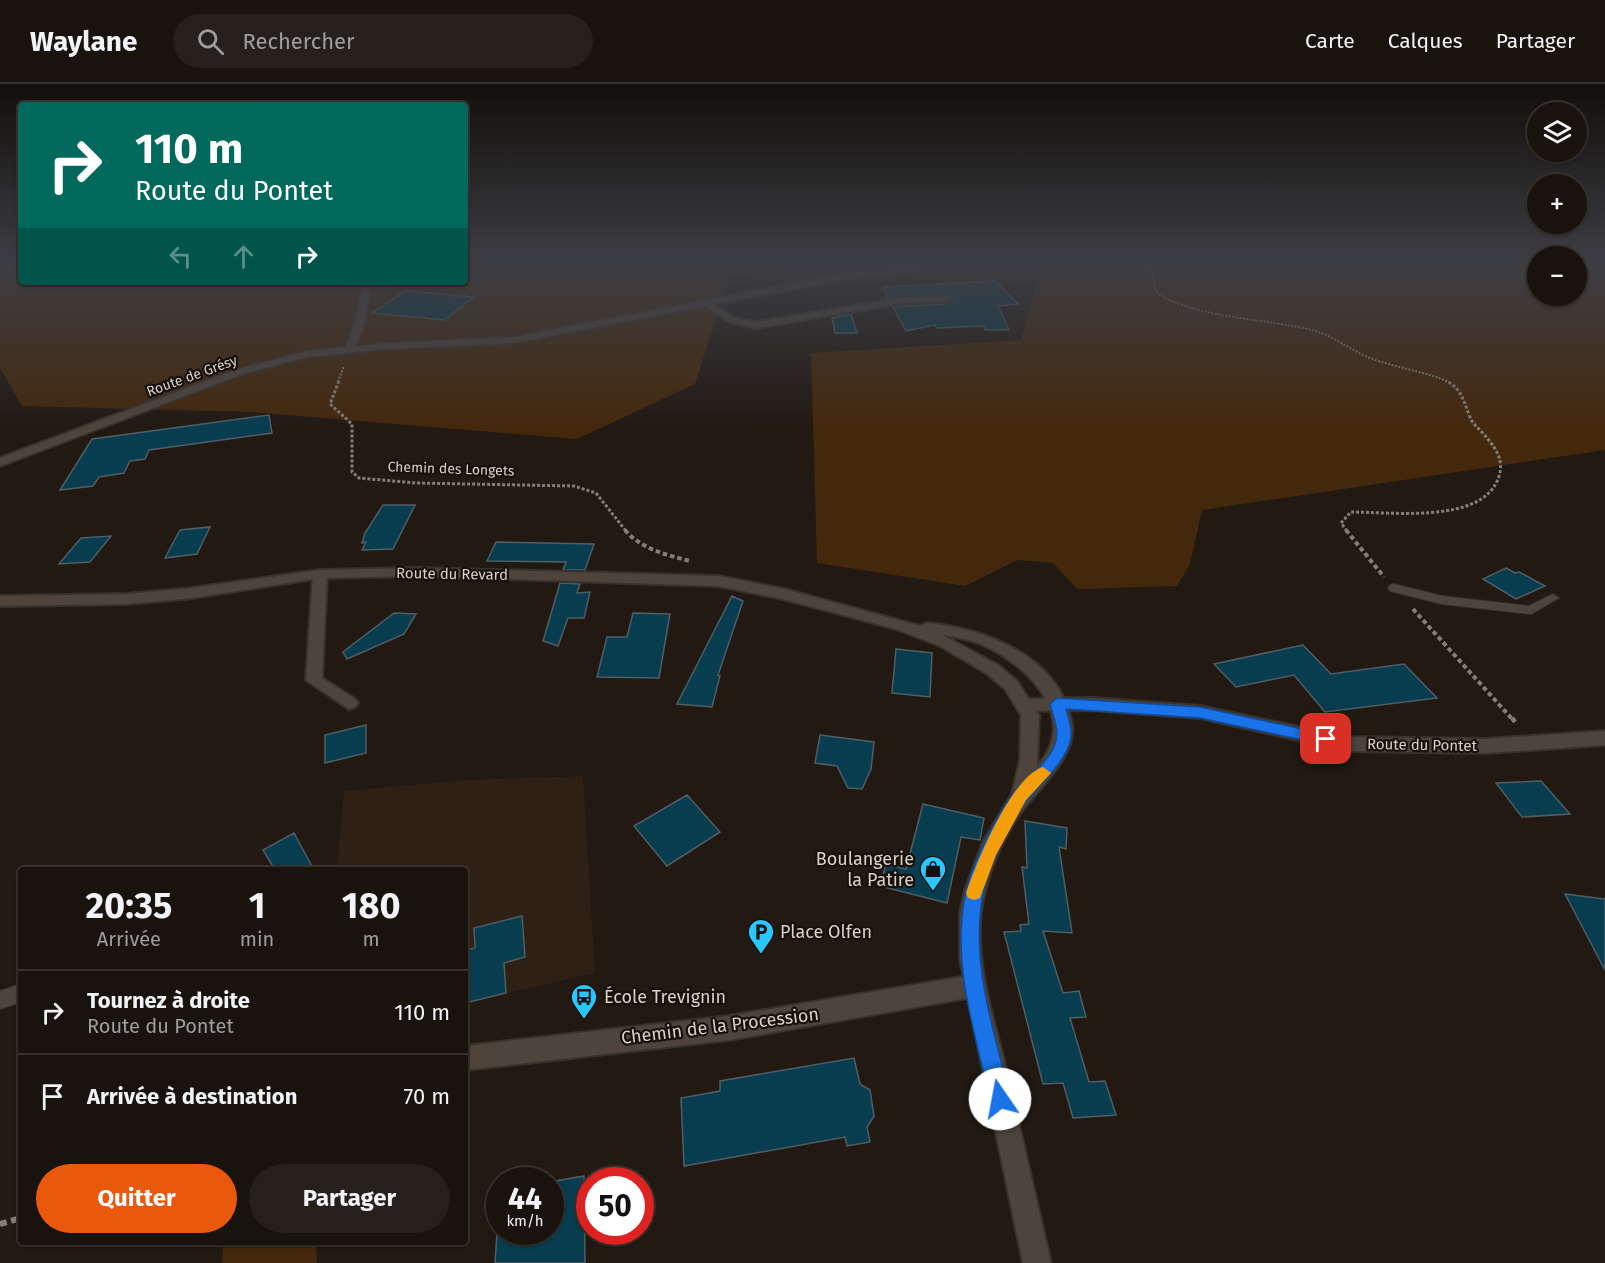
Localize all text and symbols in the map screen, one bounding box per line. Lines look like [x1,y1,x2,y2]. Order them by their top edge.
search box [173,14,593,68]
text: Waylane [30,25,137,58]
icon: search [194,25,227,58]
text: Rechercher [242,28,355,55]
text: Carte [1305,28,1355,54]
text: Calques [1388,28,1463,54]
text: Partager [1496,28,1575,54]
map controls [1527,102,1587,306]
button: layers [1527,102,1587,162]
text: 110 m [135,124,243,174]
icon: right [36,126,114,204]
button: + [1527,174,1587,234]
text: Route du Pontet [135,175,333,207]
icon: left [164,240,197,273]
icon: ahead [227,240,260,273]
icon: right [290,240,323,273]
button: − [1527,246,1587,306]
street label: Route de Grésy [144,352,240,400]
street label: Chemin des Longets [387,458,515,480]
street label: Route du Revard [396,564,508,584]
pin [1300,713,1351,764]
icon: arrive [1309,722,1342,755]
street label: Route du Pontet [1367,735,1478,755]
place label: Boulangerie la Patire [816,848,914,891]
shop icon: Boulangerie la Patire [918,854,948,892]
text: 20:35 [85,884,172,928]
text: 1 [249,884,265,928]
text: 180 [342,884,401,928]
parking icon: Place Olfen [746,917,776,955]
place label: Place Olfen [780,921,872,943]
text: Arrivée [97,927,161,951]
text: min [240,927,274,951]
text: m [363,927,380,951]
bus stop icon: École Trevignin [569,982,599,1020]
place label: École Trevignin [604,985,726,1008]
text: Tournez à droite [87,987,250,1014]
icon: right [36,996,69,1029]
text: 110 m [394,999,450,1026]
street label: Chemin de la Procession [620,1003,820,1049]
text: Route du Pontet [87,1014,234,1038]
position arrow [968,1067,1032,1131]
icon: arrive [36,1080,69,1113]
text: Arrivée à destination [87,1083,297,1110]
text: 70 m [404,1083,450,1110]
button: Quitter [36,1164,237,1233]
button: Partager [249,1164,450,1233]
speed limit sign: 50 [576,1167,654,1245]
text: 44 [508,1181,542,1217]
text: km/h [506,1212,544,1230]

